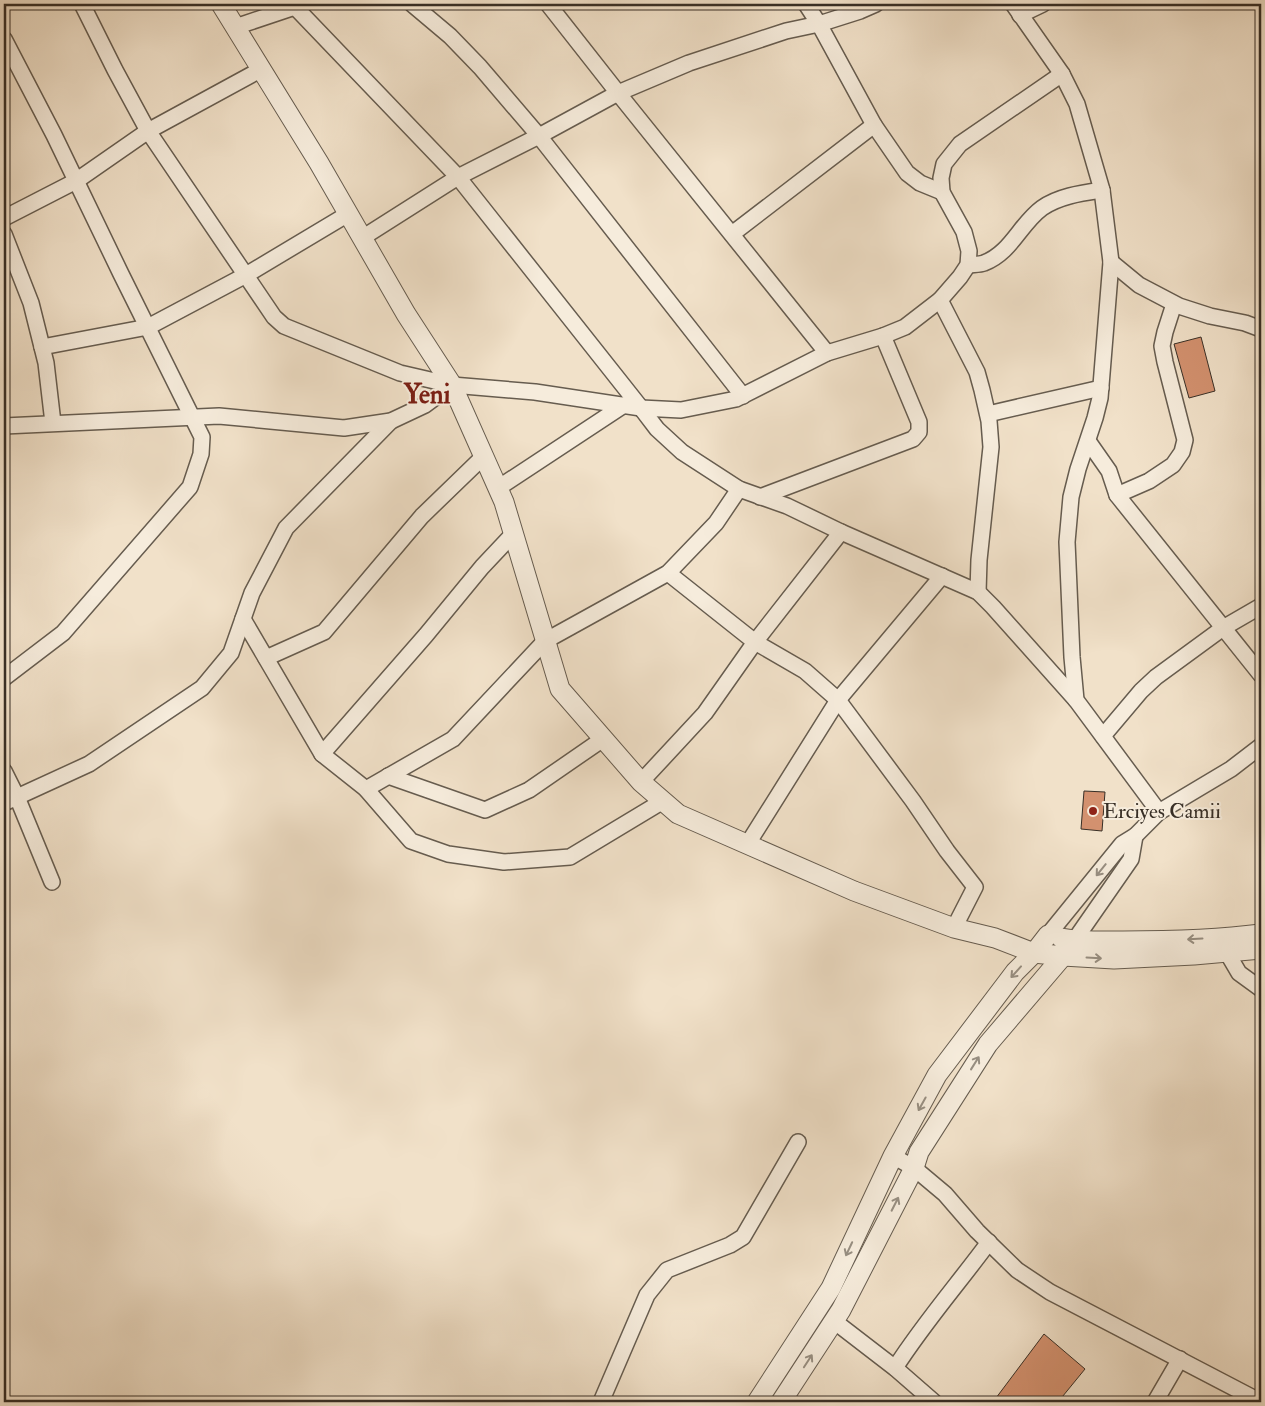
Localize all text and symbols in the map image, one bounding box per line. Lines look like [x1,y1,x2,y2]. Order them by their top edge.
district label: Yeni [403,379,450,411]
place label: Erciyes Camii [1103,798,1221,825]
marker: Erciyes Camii [1087,805,1099,817]
one-way arrow [1095,863,1106,876]
one-way arrow [1188,935,1204,944]
one-way arrow [1086,953,1102,962]
one-way arrow [1010,965,1021,978]
one-way arrow [971,1057,981,1071]
one-way arrow [916,1096,926,1111]
one-way arrow [890,1197,900,1212]
one-way arrow [844,1241,853,1256]
one-way arrow [803,1355,813,1369]

